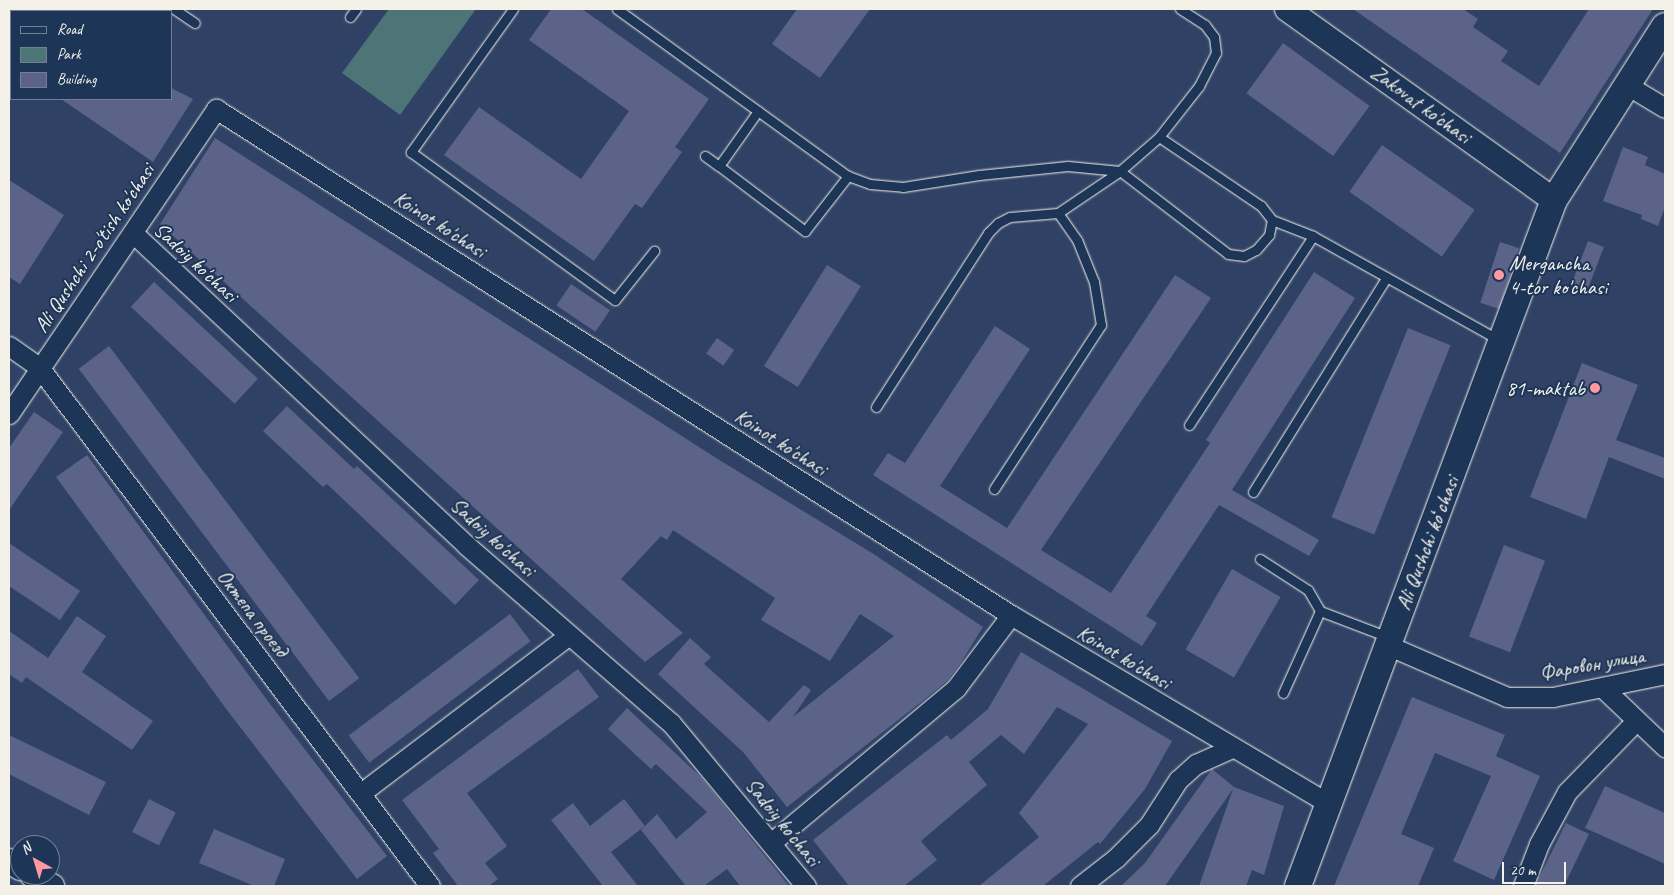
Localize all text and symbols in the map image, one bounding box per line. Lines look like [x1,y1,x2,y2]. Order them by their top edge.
legend [10,10,172,100]
text: Road [57,20,82,39]
text: Park [57,45,81,64]
street label: Zakovat ko'chasi [1366,59,1476,149]
text: Building [57,70,96,89]
street label: Ali Qushchi 2-o'tish ko'chasi [28,159,160,337]
street label: Koinot ko'chasi [389,185,491,263]
street label: Sadoiy ko'chasi [149,217,243,307]
place label: Mergancha 4-tor ko'chasi [1509,250,1607,300]
marker: Mergancha 4-tor ko'chasi [1493,269,1505,281]
place label: 81-maktab [1506,375,1585,401]
marker: 81-maktab [1589,382,1601,394]
street label: Koinot ko'chasi [730,403,832,481]
street label: Ali Qushchi koʻchasi [1390,472,1464,614]
street label: Sadoiy ko'chasi [445,492,541,582]
street label: Октепа проезд [212,564,294,662]
street label: Koinot ko'chasi [1073,619,1175,695]
street label: Фаровон улица [1538,642,1646,686]
street label: Sadoiy ko'chasi [740,773,826,871]
north arrow [10,835,60,885]
text: N [17,839,35,858]
scale bar [1504,852,1568,884]
text: 20 m [1510,861,1536,880]

